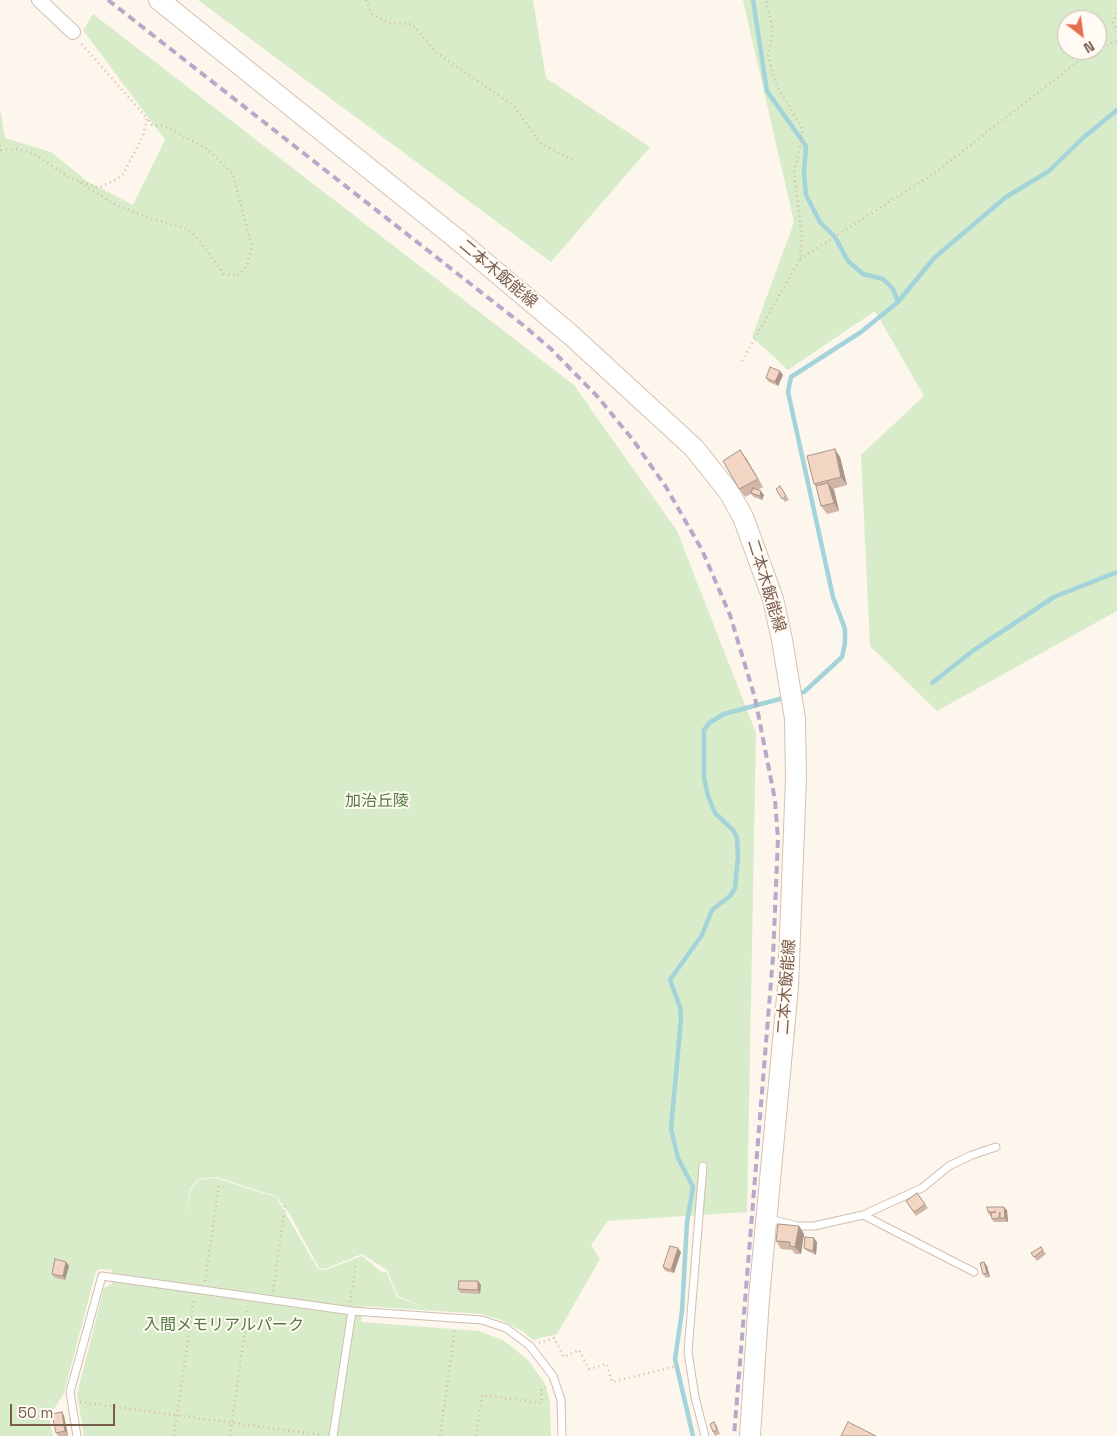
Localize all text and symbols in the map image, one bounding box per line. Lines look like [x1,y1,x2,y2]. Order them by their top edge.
north arrow [1057,10,1107,60]
text: N [1080,37,1098,57]
street label: 二本木飯能線 [455,236,541,312]
street label: 二本木飯能線 [743,537,789,635]
park label: 加治丘陵 [345,792,409,812]
street label: 二本木飯能線 [774,938,800,1036]
park label: 入間メモリアルパーク [144,1316,304,1336]
scale bar [12,1394,118,1426]
text: 50 m [18,1403,53,1422]

